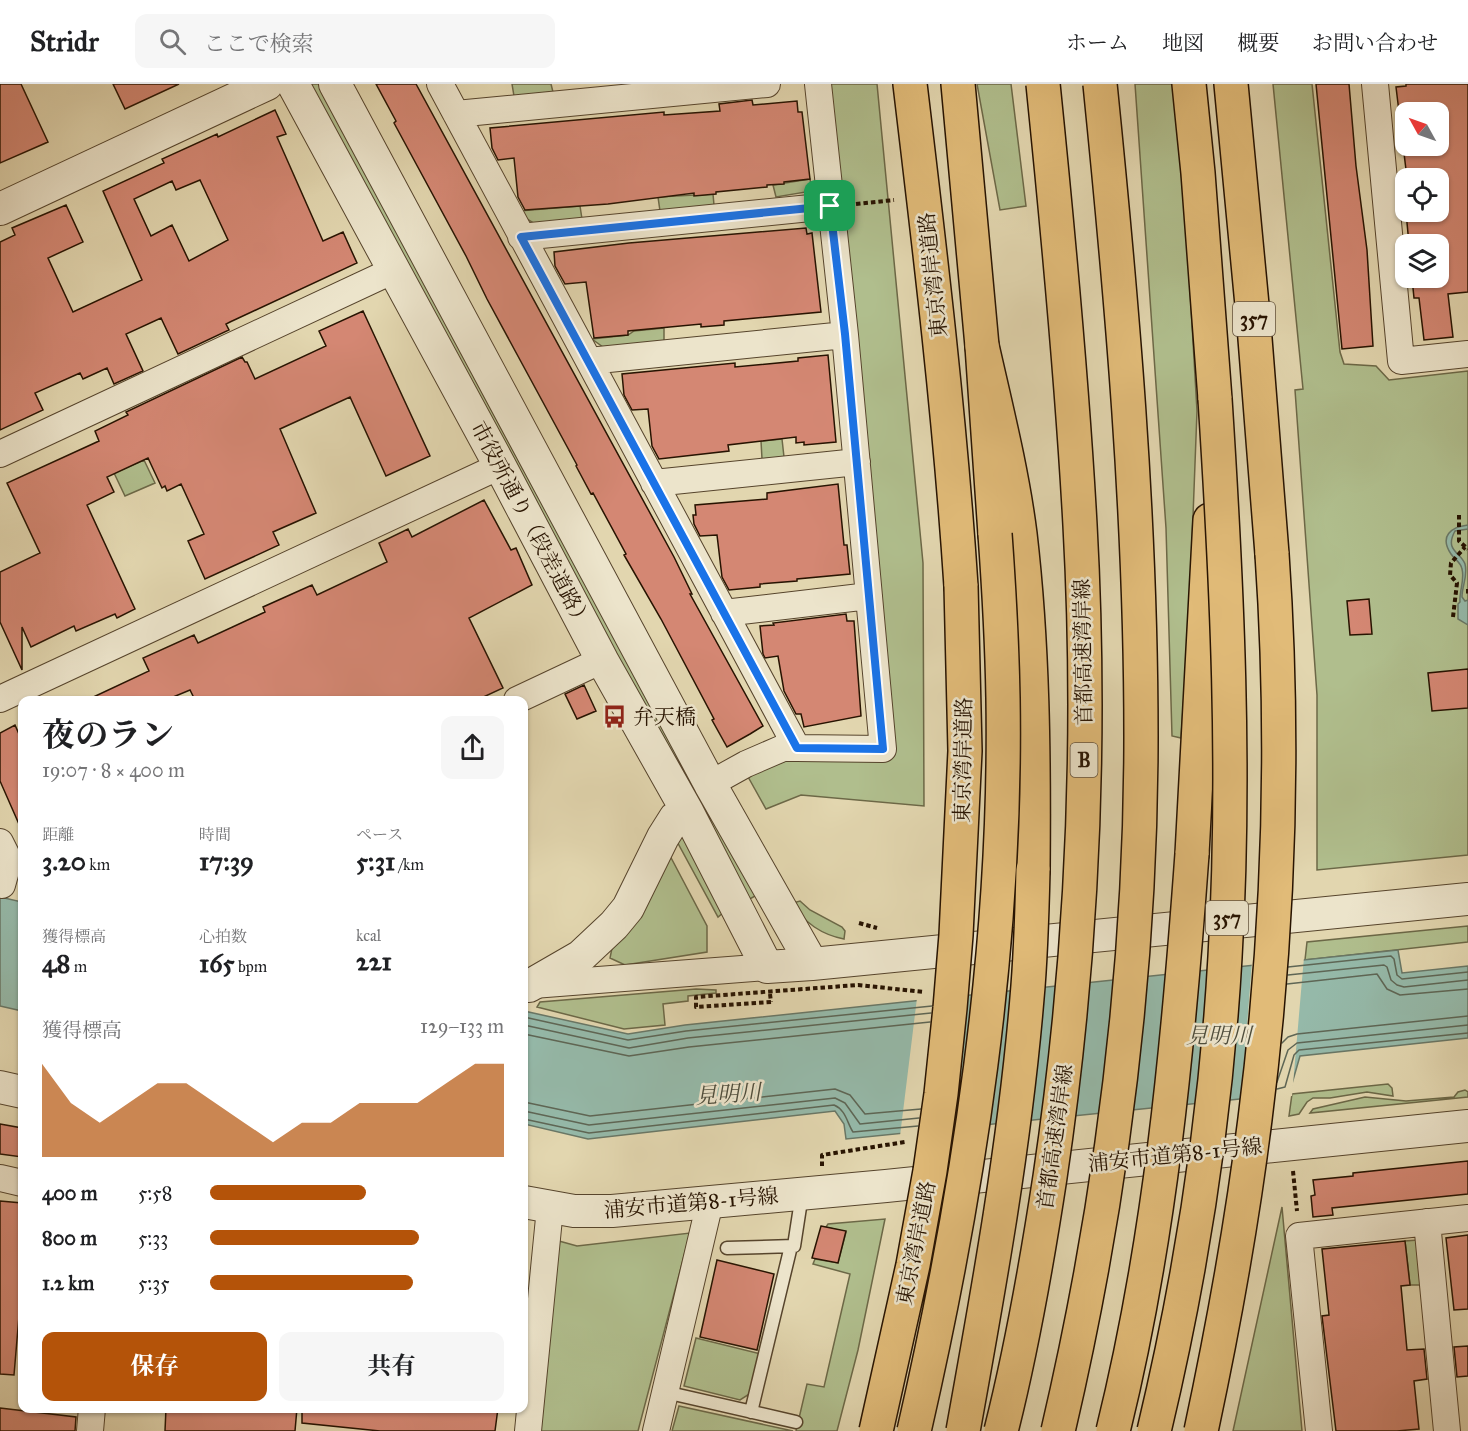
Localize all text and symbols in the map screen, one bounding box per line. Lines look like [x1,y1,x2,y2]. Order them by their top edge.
search box [135,14,555,68]
text: Stridr [30,24,99,59]
icon: search [156,25,189,58]
text: ここで検索 [204,30,314,57]
text: ホーム [1066,30,1129,56]
text: 地図 [1162,30,1204,56]
text: 概要 [1237,30,1279,56]
text: お問い合わせ [1312,30,1438,56]
north arrow [1395,102,1449,156]
map controls [1395,102,1449,288]
button: locate [1395,168,1449,222]
pin [804,180,855,231]
icon: arrive [813,189,846,222]
street label: 東京湾岸道路 [913,211,953,339]
button: layers [1395,234,1449,288]
road number: 357 [1233,302,1275,336]
street label: 市役所通り（段差道路） [465,417,597,633]
street label: 首都高速湾岸線 [1069,578,1097,726]
street label: 東京湾岸道路 [949,697,977,823]
bus stop icon: 弁天橋 [602,704,628,730]
place label: 弁天橋 [633,704,696,730]
text: 夜のラン [42,715,174,755]
button: share [441,716,504,779]
road number: B [1070,743,1098,777]
text: 19:07 · 8 × 400 m [42,758,185,782]
text: 距離 [42,825,74,844]
text: 時間 [199,825,231,844]
text: ペース [356,825,403,844]
text: 3.20 [42,845,86,877]
text: 17:39 [199,845,254,877]
text: 5:31 [356,845,395,877]
text: km [86,855,110,874]
text: /km [395,855,424,874]
road number: 357 [1206,901,1248,935]
text: kcal [356,926,381,945]
text: 獲得標高 [42,927,106,946]
text: 心拍数 [199,927,247,946]
text: 221 [356,945,392,977]
text: 48 [42,947,70,979]
text: 165 [199,947,235,979]
text: m [70,957,87,976]
text: bpm [235,957,267,976]
text: 129–133 m [420,1014,504,1038]
text: 獲得標高 [42,1018,122,1042]
water label: 見明川 [1186,1022,1254,1049]
street label: 首都高速湾岸線 [1032,1062,1078,1212]
water label: 見明川 [694,1078,764,1110]
street label: 浦安市道第8-1号線 [1087,1133,1263,1177]
street label: 東京湾岸道路 [891,1179,941,1307]
text: 400 m [42,1181,98,1205]
text: 5:58 [138,1181,172,1205]
street label: 浦安市道第8-1号線 [603,1182,779,1224]
text: 800 m [42,1226,97,1250]
text: 5:33 [138,1226,168,1250]
text: 1.2 km [42,1271,94,1295]
text: 5:35 [138,1271,170,1295]
button: 保存 [42,1332,267,1401]
button: 共有 [279,1332,504,1401]

